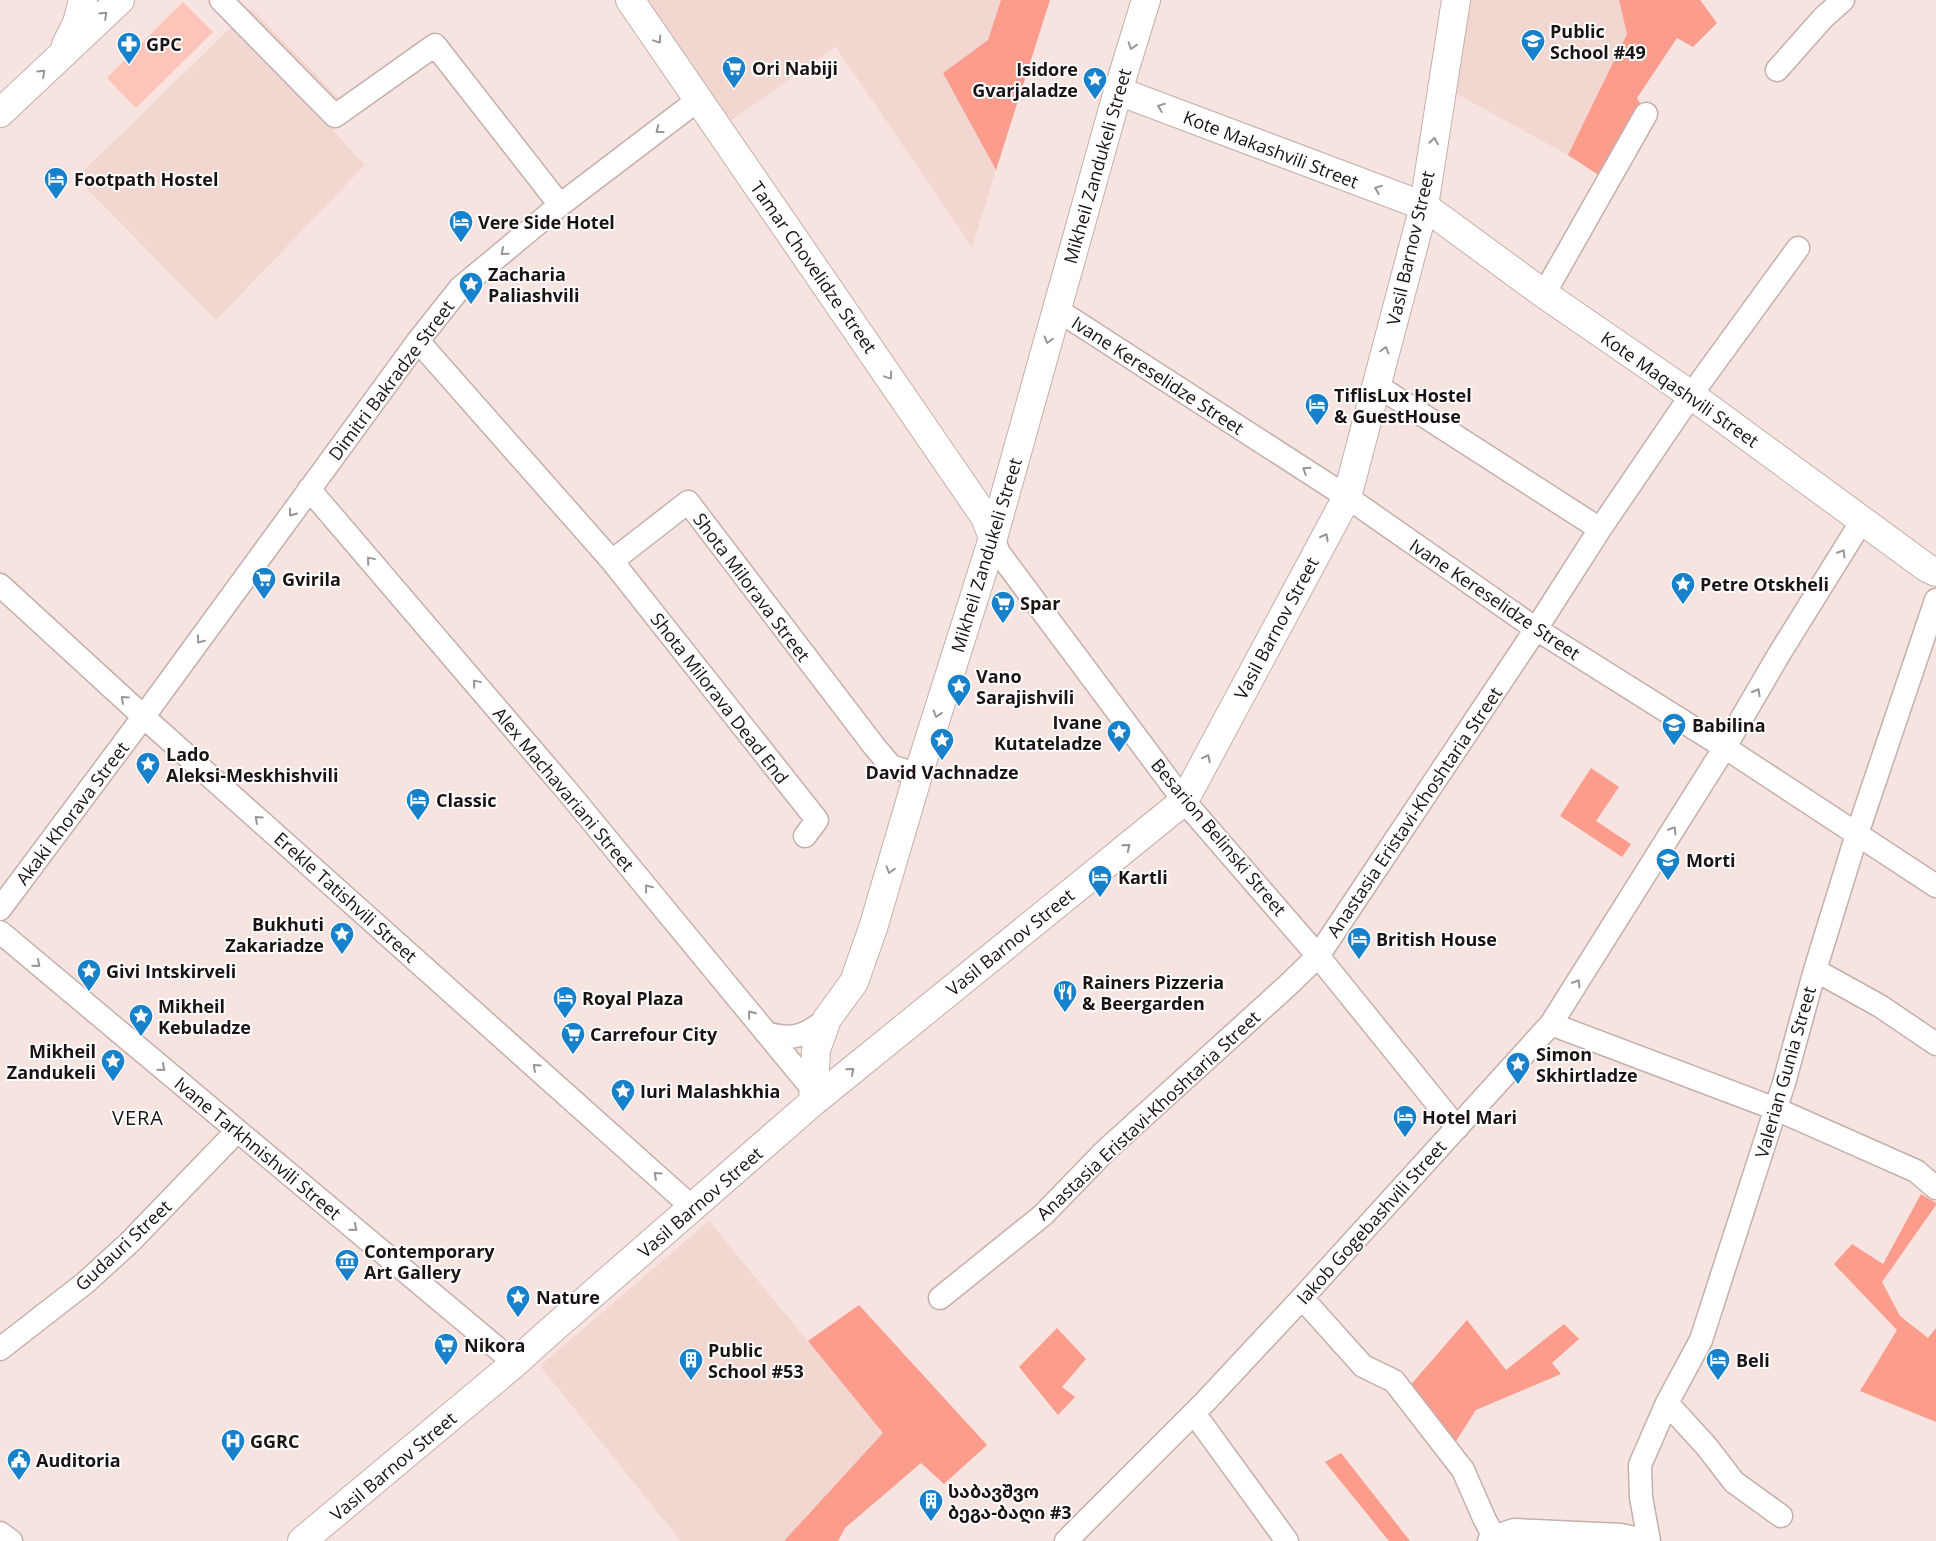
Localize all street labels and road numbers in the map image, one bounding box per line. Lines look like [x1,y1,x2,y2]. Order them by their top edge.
street label: Mikheil Zandukeli Street [1058,66,1136,266]
street label: Kote Makashvili Street [1180,104,1362,194]
street label: Vasil Barnov Street [1381,168,1439,328]
street label: Tamar Chovelidze Street [746,176,882,358]
street label: Dimitri Bakradze Street [323,295,459,465]
street label: Ivane Kereselidze Street [1067,310,1249,440]
street label: Kote Maqashvili Street [1596,325,1764,453]
street label: Mikheil Zandukeli Street [945,455,1027,655]
street label: Shota Milorava Street [688,508,816,666]
street label: Ivane Kereselidze Street [1405,533,1585,665]
street label: Vasil Barnov Street [1228,553,1324,703]
street label: Shota Milorava Dead End [646,608,794,788]
street label: Anastasia Eristavi-Khoshtaria Street [1321,682,1507,942]
street label: Alex Machavariani Street [488,702,640,876]
street label: Akaki Khorava Street [10,736,134,890]
street label: Besarion Belinski Street [1146,753,1292,921]
street label: Erekle Tatishvili Street [269,826,423,968]
street label: Vasil Barnov Street [941,883,1079,1001]
street label: Valerian Gunia Street [1749,983,1821,1161]
street label: Anastasia Eristavi-Khoshtaria Street [1031,1005,1265,1225]
street label: Ivane Tarkhnishvili Street [170,1071,346,1225]
street label: Iakob Gogebashvili Street [1291,1135,1451,1309]
street label: Vasil Barnov Street [633,1141,767,1263]
street label: Gudauri Street [70,1194,176,1296]
street label: Vasil Barnov Street [325,1406,461,1526]

